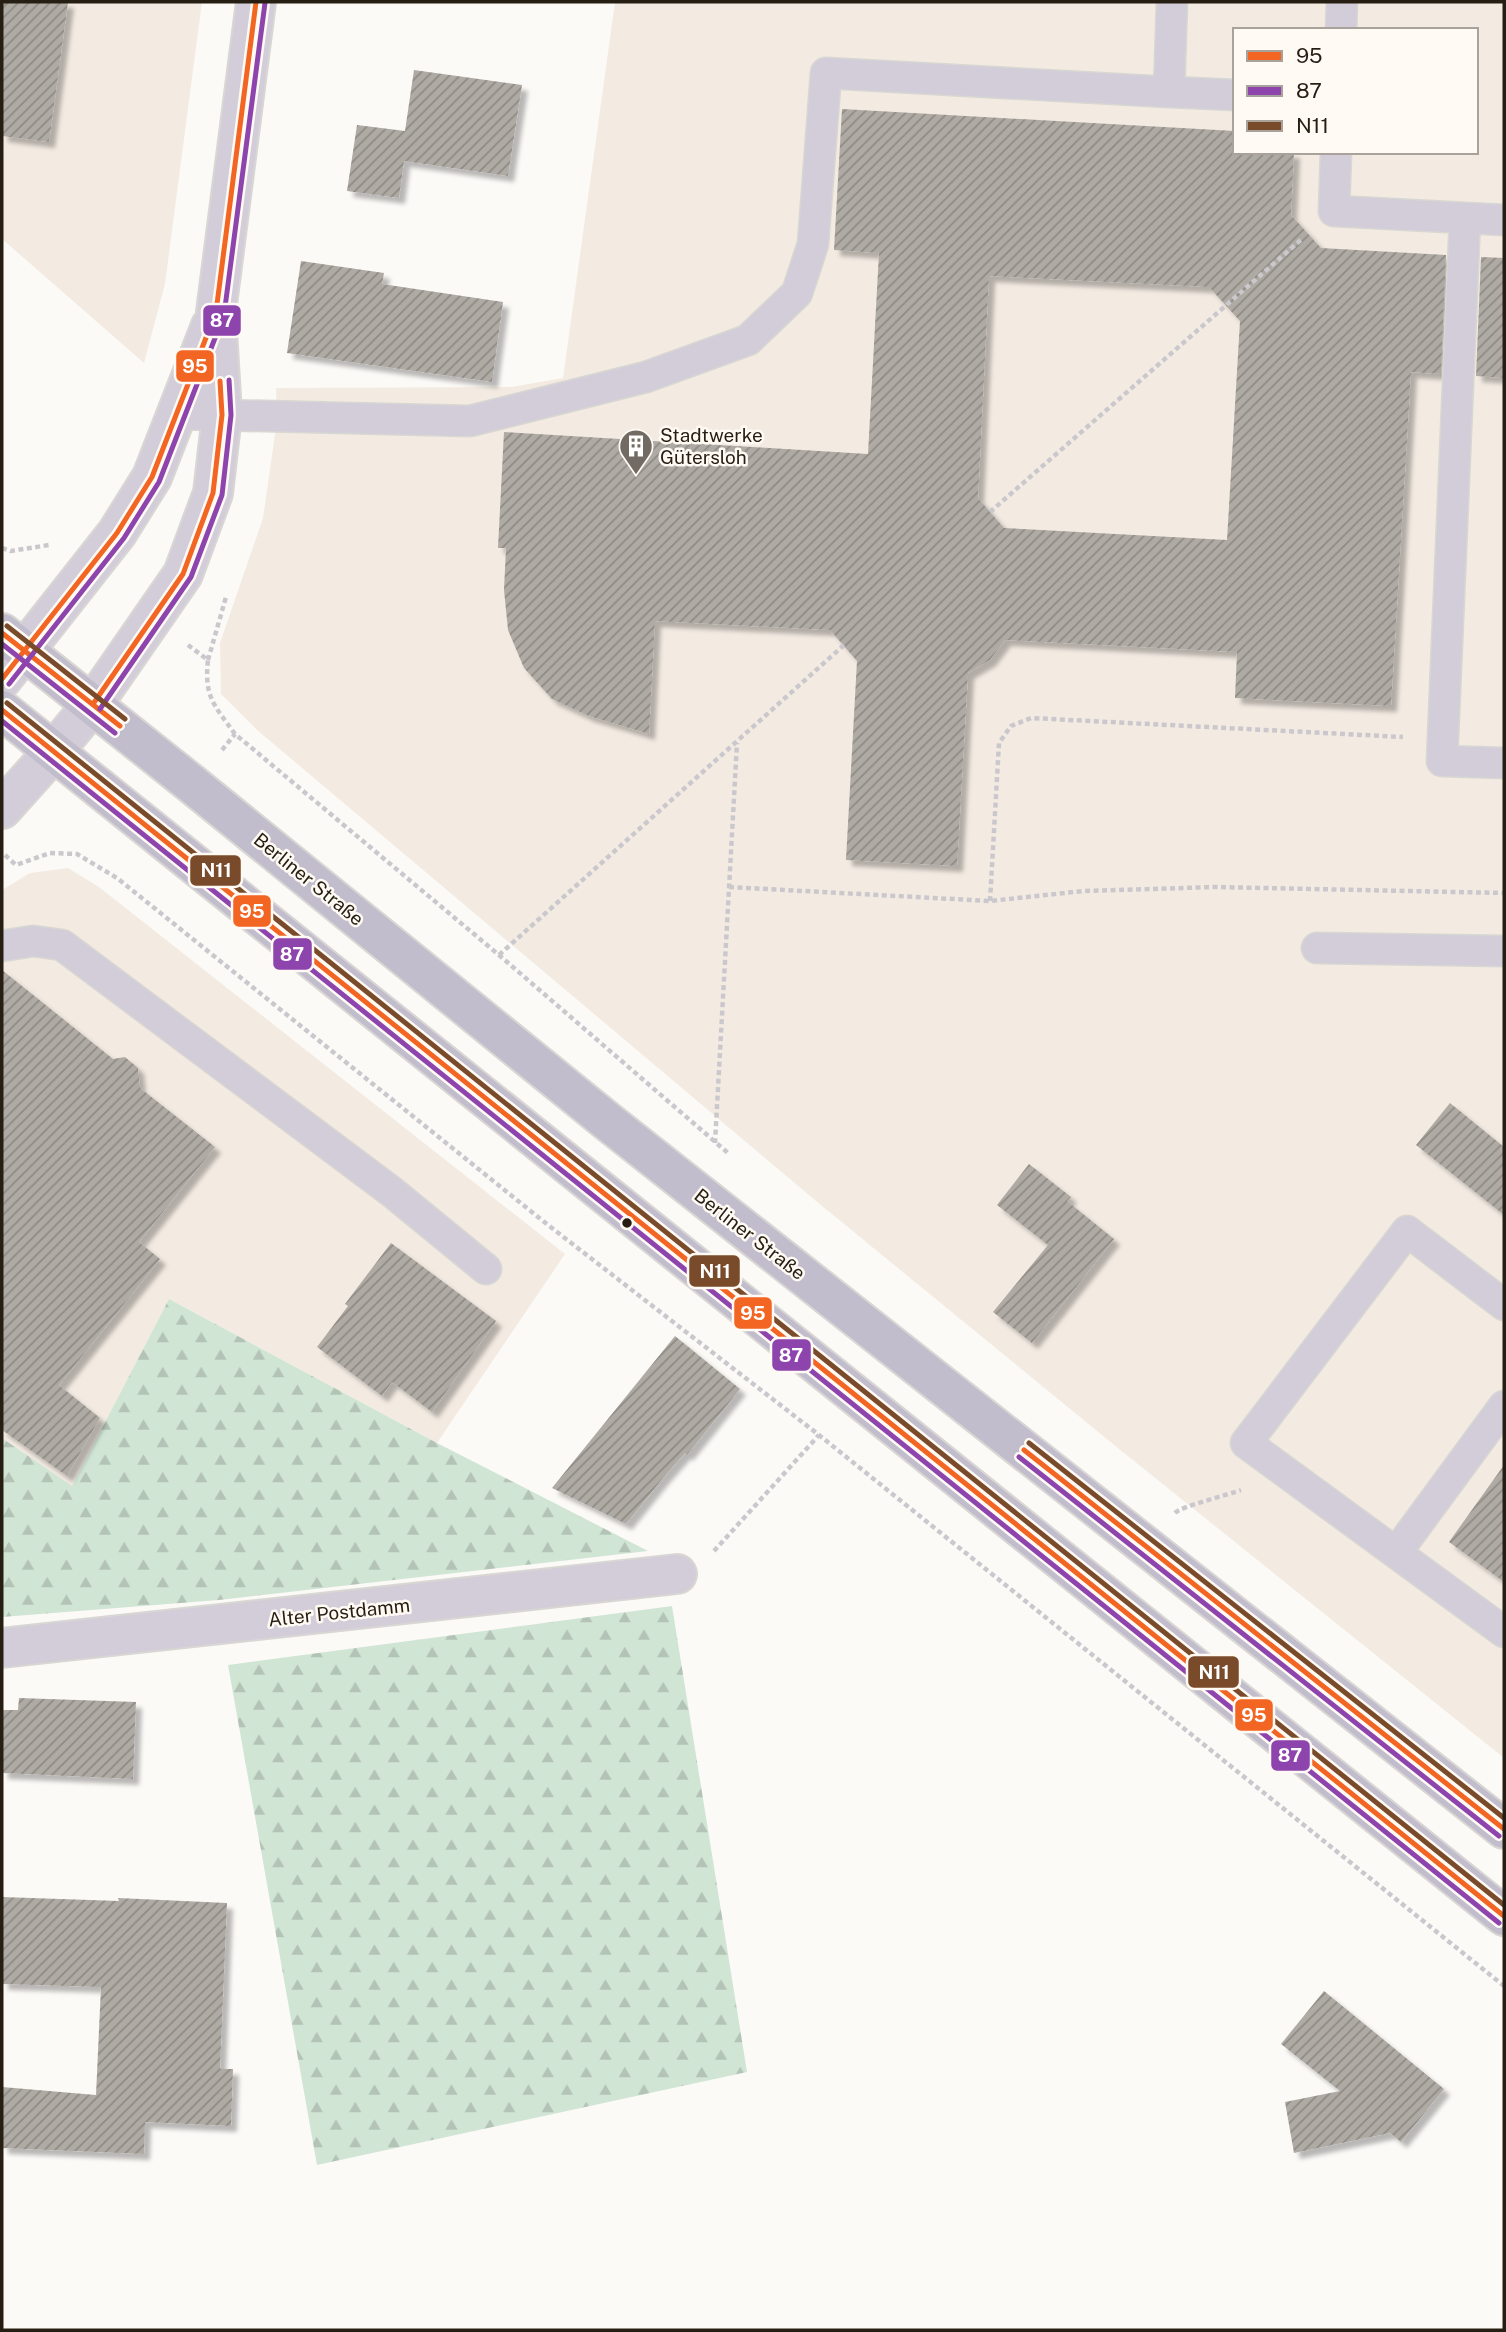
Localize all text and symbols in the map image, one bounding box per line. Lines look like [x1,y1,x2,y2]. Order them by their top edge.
legend [1233,28,1478,154]
text: 95 [1296,43,1323,68]
text: 87 [1296,78,1322,103]
text: N11 [1296,113,1329,138]
line badge: 87 [202,304,242,337]
text: 87 [210,309,234,331]
line badge: 95 [175,349,215,383]
text: 95 [182,355,208,377]
place label: Stadtwerke Gütersloh [660,424,763,468]
building icon: Stadtwerke Gütersloh [617,427,655,476]
street label: Berliner Straße [250,828,368,930]
line badge: N11 [189,854,242,887]
text: N11 [200,859,232,881]
line badge: 95 [232,894,272,928]
text: 95 [239,900,265,922]
line badge: 87 [272,937,313,971]
text: 87 [280,943,304,965]
street label: Berliner Straße [690,1184,810,1284]
unlabelled marker [620,1216,634,1230]
line badge: N11 [688,1254,741,1288]
text: N11 [699,1260,731,1282]
line badge: 95 [733,1296,773,1330]
text: 95 [740,1302,766,1324]
line badge: 87 [771,1338,812,1372]
text: 87 [779,1344,803,1366]
street label: Alter Postdamm [267,1594,411,1630]
line badge: N11 [1187,1655,1240,1689]
text: N11 [1198,1661,1230,1683]
line badge: 95 [1234,1698,1274,1732]
text: 95 [1241,1704,1267,1726]
line badge: 87 [1270,1739,1311,1772]
text: 87 [1278,1744,1302,1766]

